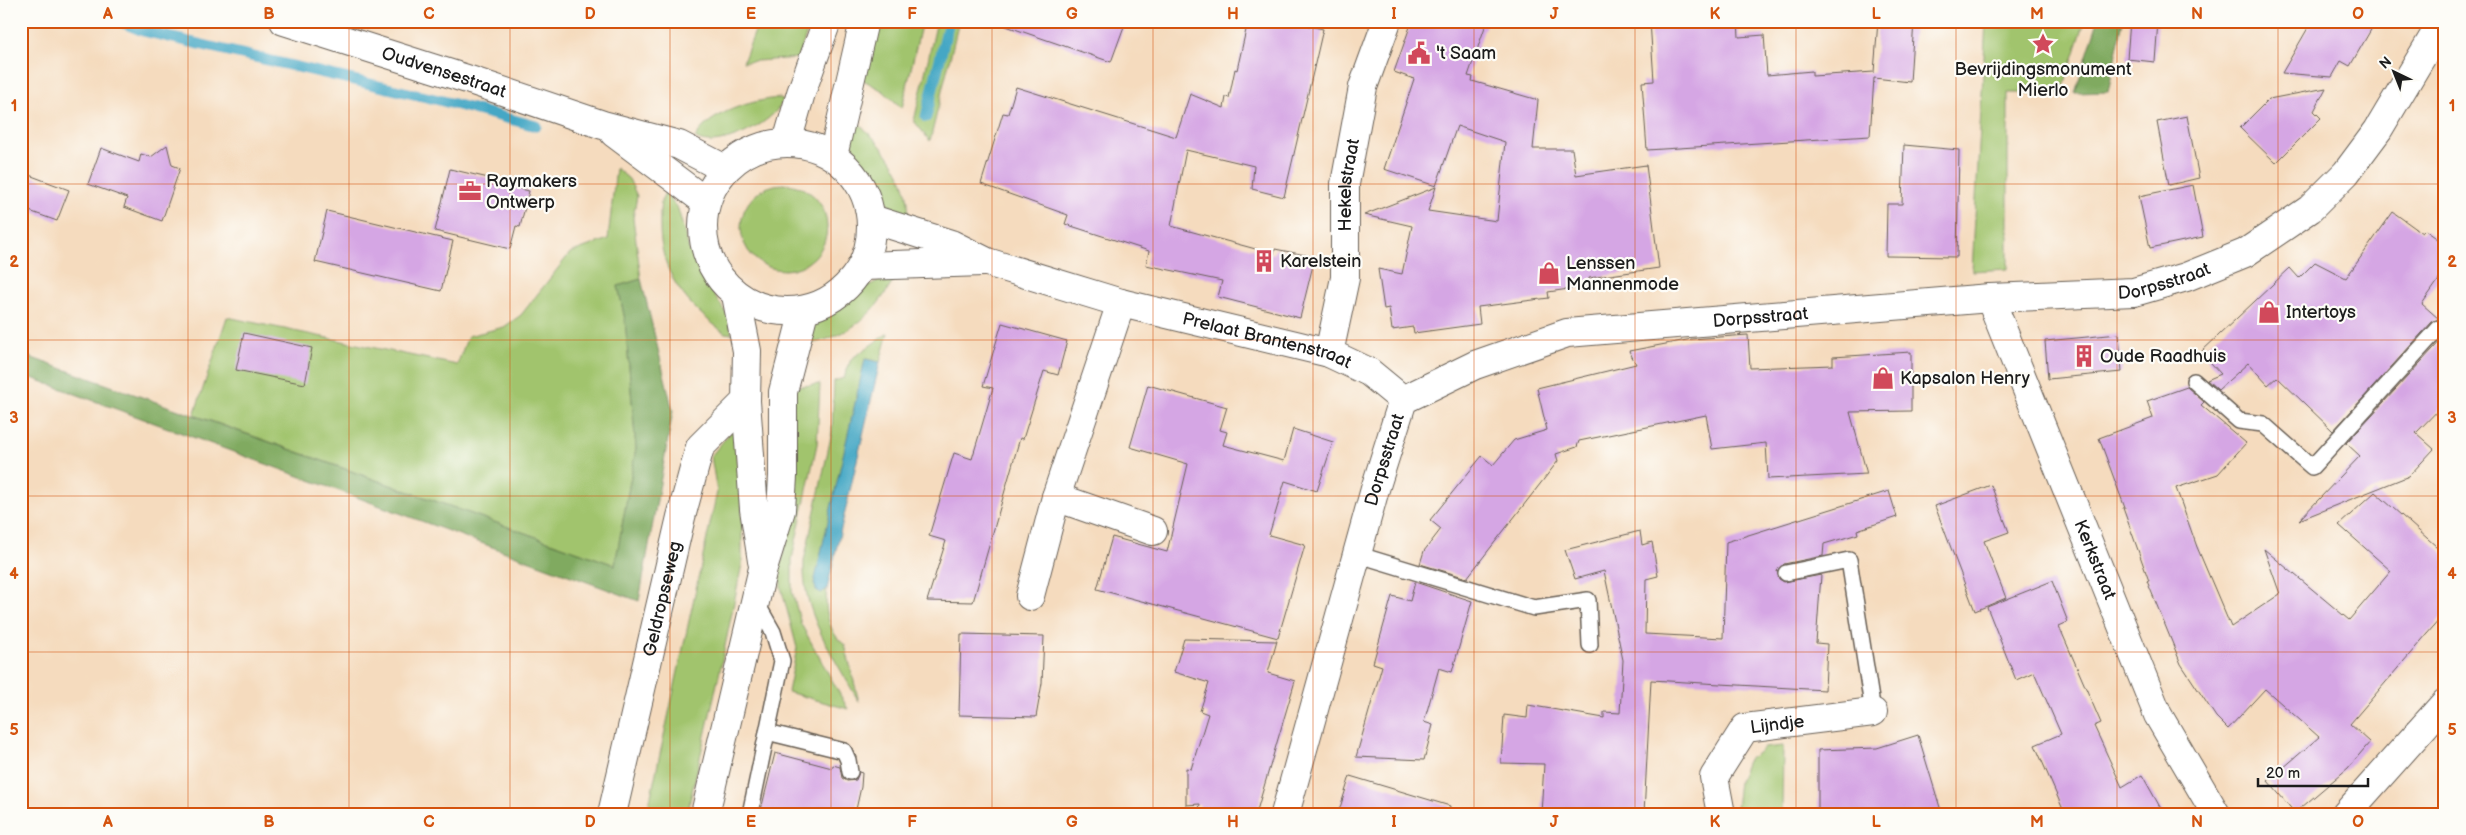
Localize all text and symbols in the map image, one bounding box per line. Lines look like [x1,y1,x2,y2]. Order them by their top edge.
text: A [102,5,113,24]
text: B [263,5,275,24]
text: C [423,5,435,24]
text: D [584,5,596,24]
text: E [746,5,756,24]
text: F [907,5,917,24]
text: G [1066,5,1078,24]
text: H [1227,5,1239,24]
text: I [1391,5,1397,24]
text: J [1550,5,1559,24]
text: K [1710,5,1721,24]
text: L [1871,5,1881,24]
text: M [2030,5,2044,24]
text: N [2191,5,2203,24]
text: O [2352,5,2364,24]
place icon: Bevrijdingsmonument Mierlo [2030,31,2056,57]
public building icon: 't Saam [1406,40,1432,66]
street label: Oudvensestraat [379,42,509,102]
place label: 't Saam [1436,43,1496,64]
north arrow [2368,48,2418,98]
text: N [2376,53,2395,73]
place label: Bevrijdingsmonument Mierlo [1955,59,2132,101]
text: 1 [11,97,17,116]
text: 1 [2449,97,2455,116]
street label: Hekelstraat [1335,136,1364,231]
place label: Raymakers Ontwerp [486,171,577,213]
office icon: Raymakers Ontwerp [457,178,483,204]
building icon: Karelstein [1251,248,1277,274]
place label: Karelstein [1280,251,1361,272]
text: 2 [9,253,19,272]
place label: Lenssen Mannenmode [1566,253,1679,295]
text: 2 [2447,253,2457,272]
street label: Dorpsstraat [2117,258,2214,303]
shop icon: Lenssen Mannenmode [1536,260,1562,286]
shop icon: Intertoys [2256,299,2282,325]
place label: Intertoys [2286,302,2356,323]
street label: Dorpsstraat [1712,303,1809,331]
street label: Prelaat Brantenstraat [1180,308,1355,373]
building icon: Oude Raadhuis [2071,343,2097,369]
place label: Oude Raadhuis [2100,346,2226,367]
shop icon: Kapsalon Henry [1870,365,1896,391]
place label: Kapsalon Henry [1900,368,2031,389]
text: 3 [9,409,19,428]
text: 3 [2447,409,2457,428]
street label: Dorpsstraat [1360,410,1409,508]
street label: Kerkstraat [2070,517,2121,603]
street label: Geldropseweg [638,539,686,659]
text: 4 [9,565,19,584]
text: 4 [2447,565,2457,584]
street label: Lijndje [1749,710,1806,738]
text: 5 [9,721,19,740]
text: 5 [2447,721,2457,740]
scale bar [2258,755,2368,787]
text: 20 m [2266,764,2300,783]
text: A [102,813,113,832]
text: B [263,813,275,832]
text: C [423,813,435,832]
text: D [584,813,596,832]
text: E [746,813,756,832]
text: F [907,813,917,832]
text: G [1066,813,1078,832]
text: H [1227,813,1239,832]
text: I [1391,813,1397,832]
text: J [1550,813,1559,832]
text: K [1710,813,1721,832]
text: L [1871,813,1881,832]
text: M [2030,813,2044,832]
text: N [2191,813,2203,832]
text: O [2352,813,2364,832]

